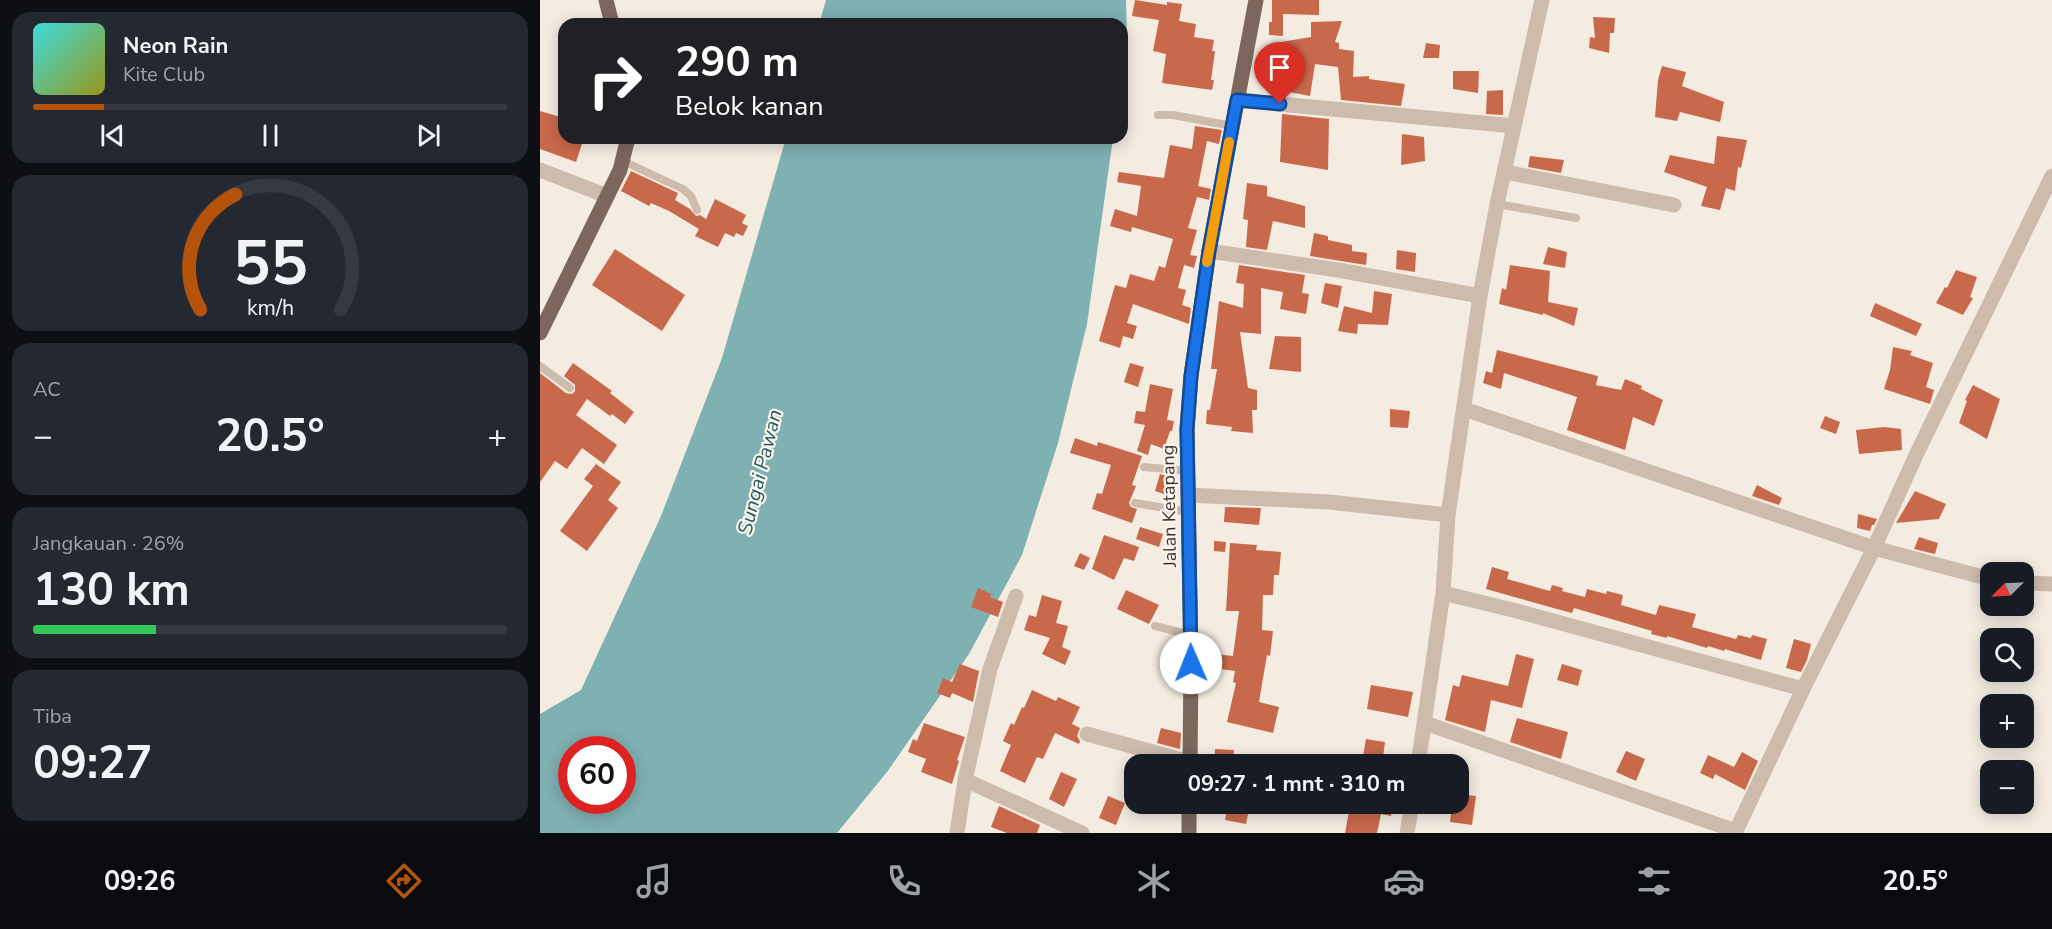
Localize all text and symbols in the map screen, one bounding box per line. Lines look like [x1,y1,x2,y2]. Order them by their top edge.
text: Neon Rain [123,31,228,61]
text: 290 m [675,34,799,91]
icon: right [576,42,654,120]
pin [1254,42,1305,104]
icon: arrive [1263,51,1296,84]
text: Kite Club [123,61,205,88]
text: Belok kanan [675,88,824,125]
icon: previous [96,119,129,152]
icon: pause [254,119,287,152]
icon: next [412,119,445,152]
text: 55 [233,221,307,306]
text: km/h [246,294,294,324]
text: AC [33,376,61,403]
text: 20.5° [215,406,325,467]
water label: Sungai Pawan [731,407,789,537]
text: − [33,414,53,459]
text: + [487,414,507,459]
street label: Jalan Ketapang [1156,445,1182,568]
text: Jangkauan · 26% [33,530,184,557]
text: 130 km [33,560,190,621]
north arrow [1980,562,2034,616]
map controls [1980,562,2034,814]
button: search [1980,628,2034,682]
position arrow [1159,631,1223,695]
button: + [1980,694,2034,748]
text: Tiba [33,703,72,730]
text: 09:27 [33,733,152,794]
speed limit sign: 60 [558,736,636,814]
button: − [1980,760,2034,814]
text: 09:27 · 1 mnt · 310 m [1188,769,1405,799]
icon: directions [383,860,425,902]
icon: music [633,860,675,902]
icon: phone [883,860,925,902]
icon: climate [1133,860,1175,902]
icon: car [1383,860,1425,902]
icon: filters [1633,860,1675,902]
text: 09:26 [104,863,175,900]
text: 20.5° [1882,863,1948,900]

